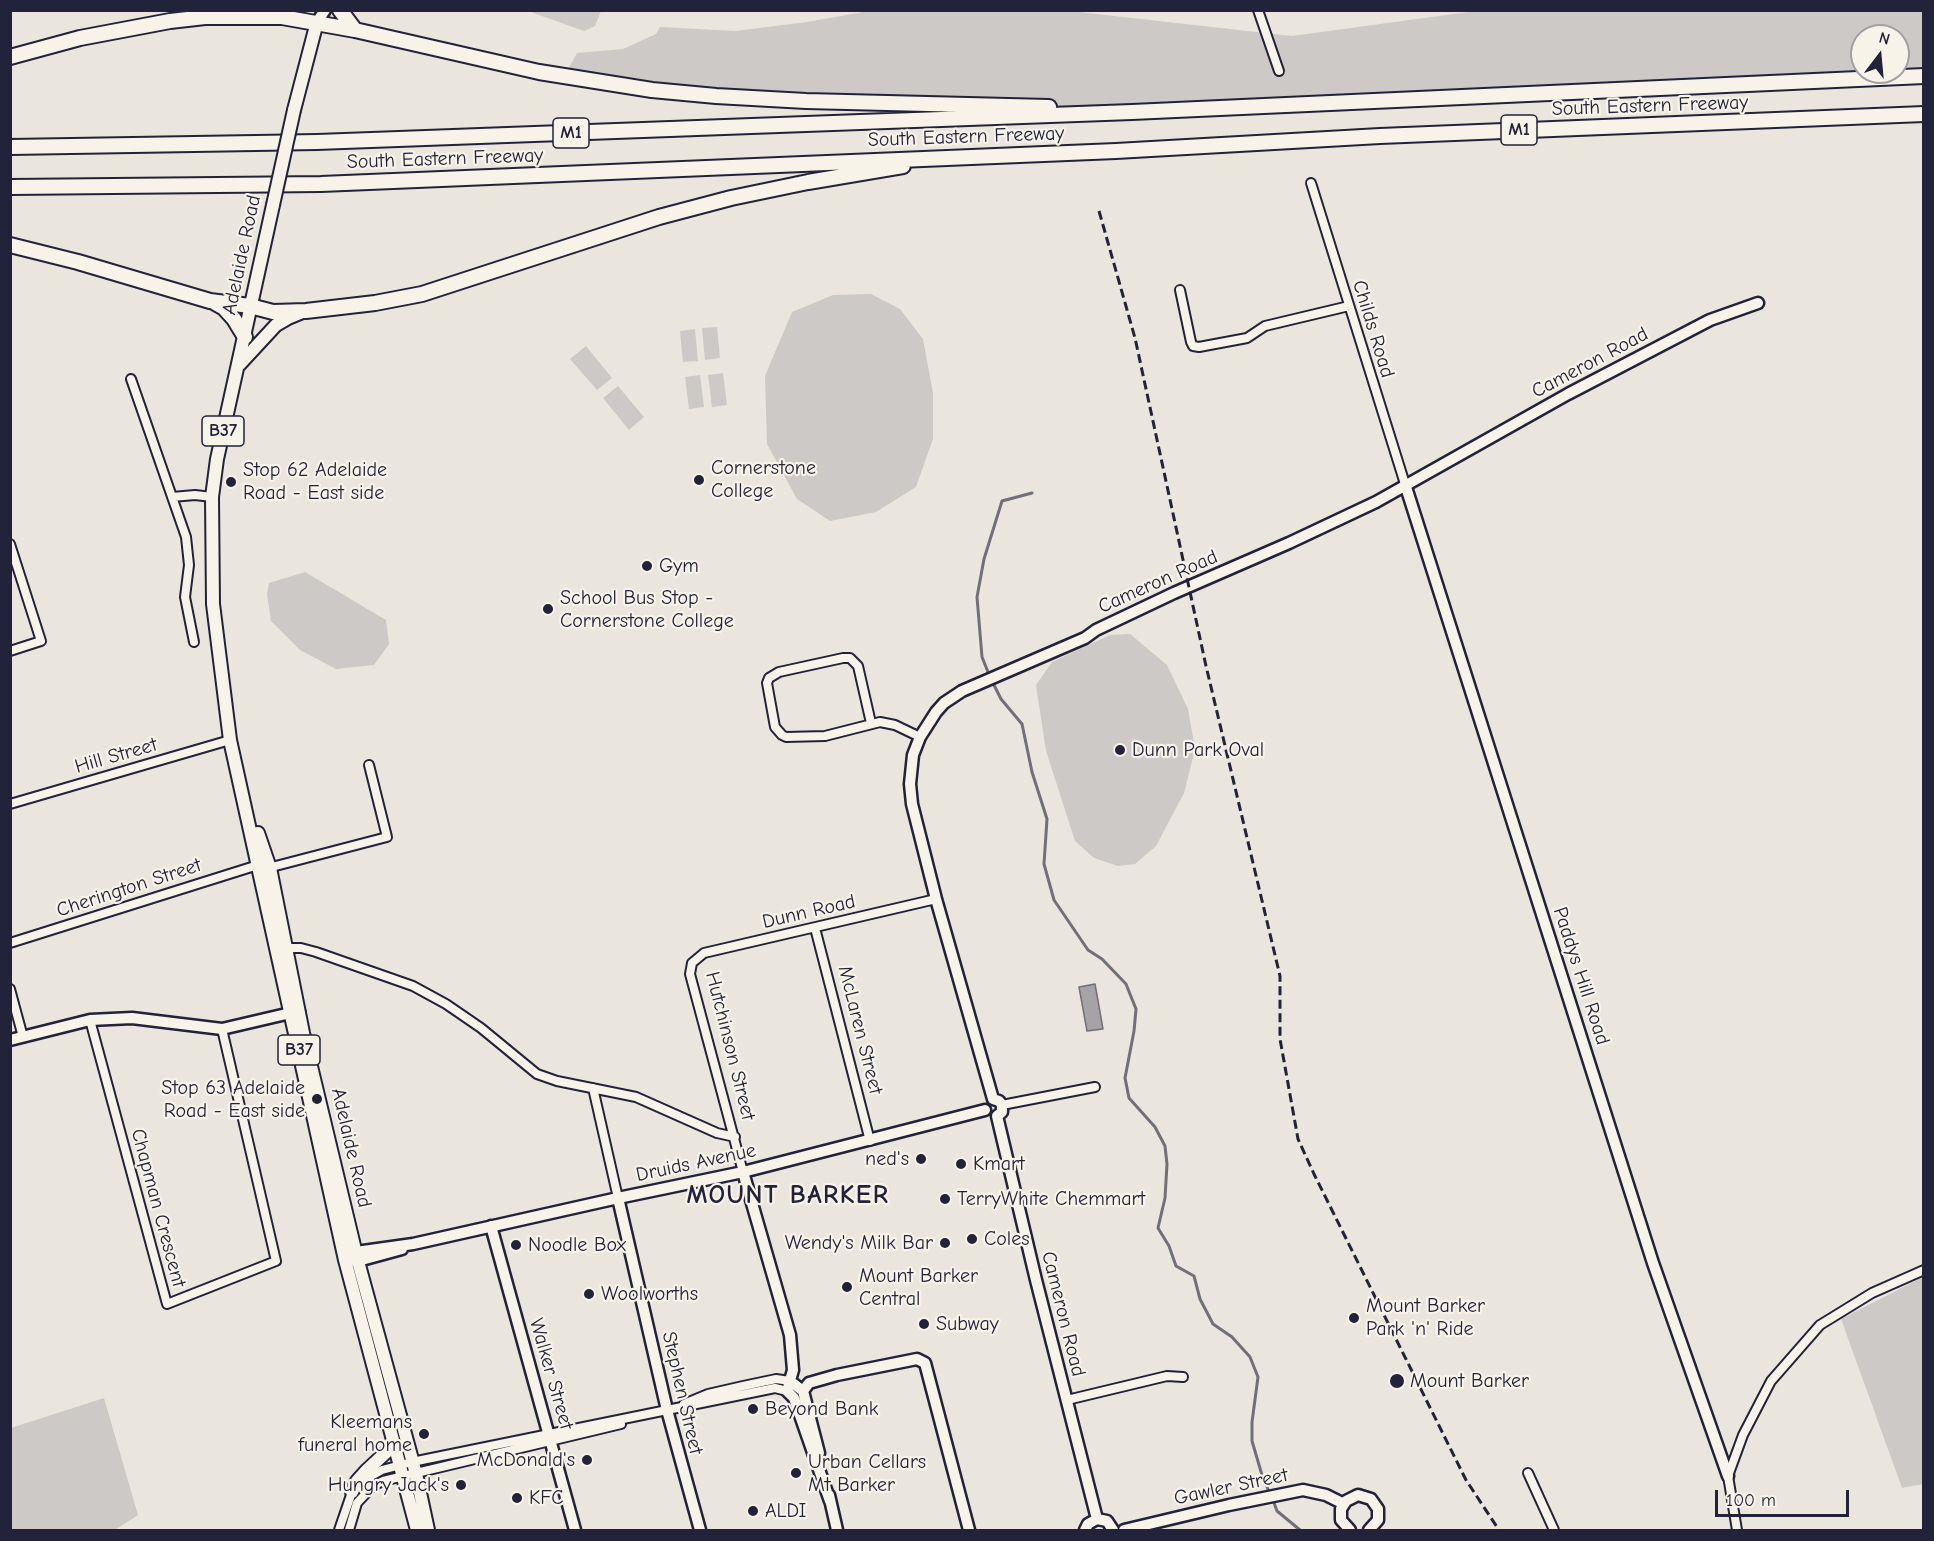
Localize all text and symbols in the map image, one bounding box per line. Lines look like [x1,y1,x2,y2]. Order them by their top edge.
north arrow [1850,24,1910,84]
text: N [1877,29,1892,49]
street label: South Eastern Freeway [1551,91,1749,121]
road number: M1 [1501,115,1537,145]
road number: M1 [553,118,589,148]
street label: South Eastern Freeway [867,122,1065,152]
street label: South Eastern Freeway [346,144,544,174]
street label: Adelaide Road [218,193,266,317]
street label: Childs Road [1347,277,1399,381]
street label: Cameron Road [1528,322,1652,404]
road number: B37 [202,416,244,446]
place label: Cornerstone College [711,456,816,503]
place label: Stop 62 Adelaide Road - East side [243,458,387,505]
marker: Cornerstone College [692,473,706,487]
marker: Stop 62 Adelaide Road - East side [224,475,238,489]
street label: Cameron Road [1095,545,1221,619]
place label: Gym [659,554,699,578]
marker: Gym [640,559,654,573]
place label: School Bus Stop - Cornerstone College [560,586,734,633]
marker: School Bus Stop - Cornerstone College [541,602,555,616]
street label: Hill Street [72,733,160,779]
place label: Dunn Park Oval [1132,738,1264,762]
marker: Dunn Park Oval [1113,743,1127,757]
street label: Cherington Street [54,853,204,923]
street label: Dunn Road [760,890,858,934]
street label: Paddys Hill Road [1547,904,1615,1048]
street label: McLaren Street [832,963,888,1097]
street label: Hutchinson Street [700,969,760,1123]
road number: B37 [278,1035,320,1065]
place label: Stop 63 Adelaide Road - East side [161,1076,305,1123]
street label: Adelaide Road [326,1086,376,1210]
marker: Stop 63 Adelaide Road - East side [310,1092,324,1106]
street label: Chapman Crescent [125,1126,191,1290]
street label: Druids Avenue [634,1139,758,1187]
place label: ned's [865,1147,909,1171]
marker: ned's [914,1152,928,1166]
place label: Kmart [973,1152,1025,1176]
marker: Kmart [954,1157,968,1171]
district label: MOUNT BARKER [687,1180,889,1212]
place label: TerryWhite Chemmart [957,1187,1145,1211]
marker: TerryWhite Chemmart [938,1192,952,1206]
place label: Coles [984,1227,1030,1251]
place label: Wendy's Milk Bar [785,1231,933,1255]
marker: Coles [965,1232,979,1246]
place label: Noodle Box [528,1233,626,1257]
marker: Wendy's Milk Bar [938,1236,952,1250]
marker: Noodle Box [509,1238,523,1252]
street label: Cameron Road [1036,1249,1090,1379]
place label: Mount Barker Central [859,1264,978,1311]
marker: Mount Barker Central [840,1280,854,1294]
place label: Woolworths [601,1282,698,1306]
marker: Woolworths [582,1287,596,1301]
place label: Mount Barker Park 'n' Ride [1366,1294,1485,1341]
marker: Mount Barker Park 'n' Ride [1347,1311,1361,1325]
place label: Subway [936,1312,999,1336]
street label: Walker Street [524,1316,578,1432]
marker: Subway [917,1317,931,1331]
street label: Stephen Street [656,1329,708,1457]
place label: Mount Barker [1410,1369,1529,1393]
marker: Mount Barker [1388,1372,1406,1390]
place label: Beyond Bank [765,1397,878,1421]
marker: Beyond Bank [746,1402,760,1416]
place label: Kleemans funeral home [298,1410,412,1457]
marker: Kleemans funeral home [417,1427,431,1441]
place label: McDonald's [477,1448,575,1472]
place label: Urban Cellars Mt Barker [808,1450,926,1497]
marker: McDonald's [580,1453,594,1467]
street label: Gawler Street [1172,1463,1290,1511]
marker: Urban Cellars Mt Barker [789,1466,803,1480]
place label: Hungry Jack's [328,1473,449,1497]
marker: Hungry Jack's [454,1478,468,1492]
scale bar [1718,1478,1852,1516]
place label: KFC [529,1486,564,1510]
text: 100 m [1726,1490,1776,1511]
marker: KFC [510,1491,524,1505]
place label: ALDI [765,1499,806,1523]
marker: ALDI [746,1504,760,1518]

